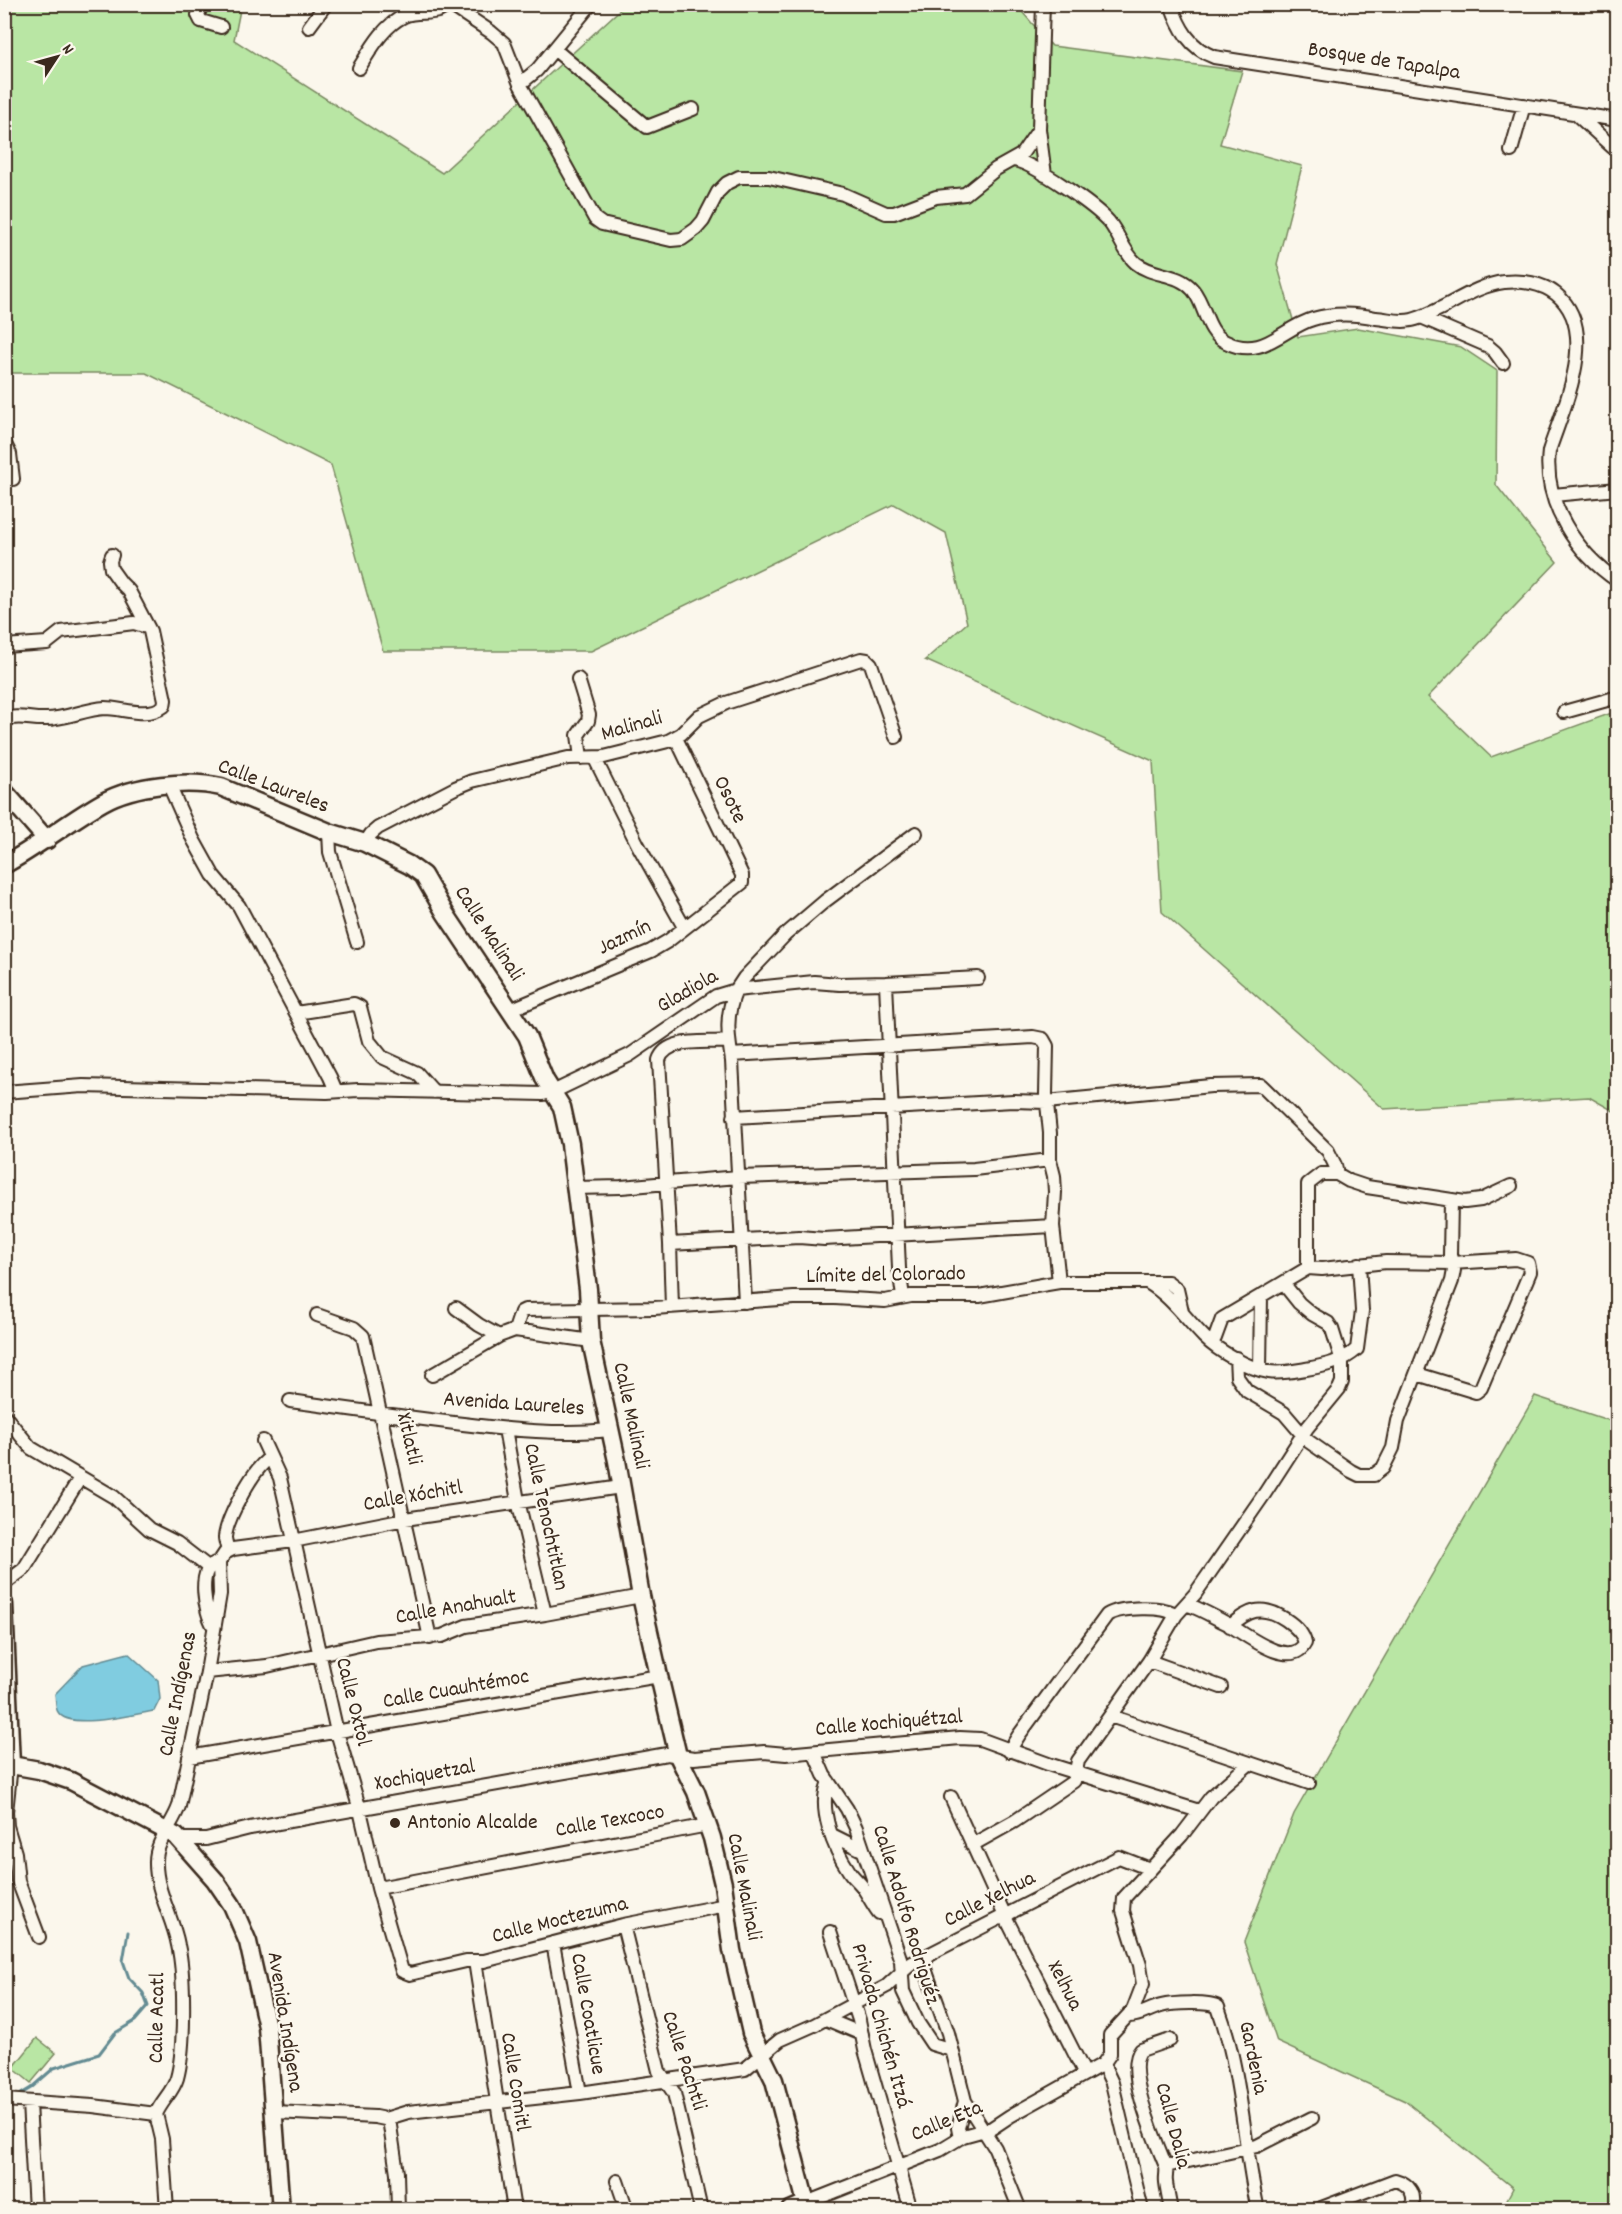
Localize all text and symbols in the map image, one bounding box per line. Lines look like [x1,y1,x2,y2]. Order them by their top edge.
north arrow [27,27,87,87]
street label: Bosque de Tapalpa [1306,35,1463,89]
text: N [55,40,79,60]
street label: Malinali [598,704,666,750]
street label: Calle Laureles [213,752,333,822]
street label: Osote [704,771,754,829]
street label: Calle Malinali [445,880,531,988]
street label: Jazmín [593,912,657,964]
street label: Gladiola [652,962,725,1022]
street label: Límite del Colorado [806,1259,966,1293]
street label: Calle Malinali [604,1360,656,1472]
street label: Avenida Laureles [442,1385,586,1425]
street label: Xitlatli [387,1410,429,1468]
street label: Calle Tenochtitlan [514,1441,576,1593]
street label: Calle Xóchitl [361,1473,465,1521]
street label: Calle Anahualt [393,1582,519,1634]
street label: Calle Indígenas [152,1629,206,1759]
street label: Calle Oxtol [326,1654,378,1750]
street label: Calle Cuauhtémoc [380,1662,532,1718]
street label: Calle Xochiquétzal [814,1702,964,1746]
street label: Xochiquetzal [372,1752,478,1800]
street label: Calle Texcoco [553,1797,667,1847]
place label: Antonio Alcalde [407,1808,538,1839]
marker: Antonio Alcalde [388,1816,402,1830]
street label: Calle Adolfo Rodriguéz [863,1821,947,2009]
street label: Calle Malinali [717,1831,769,1943]
street label: Calle Xelhua [939,1863,1042,1936]
street label: Calle Moctezuma [489,1889,632,1953]
street label: Privada Chichén Itzá [842,1940,918,2112]
street label: Avenida Indígena [258,1950,311,2095]
street label: Calle Coatlicue [561,1951,613,2077]
street label: Xelhua [1038,1956,1090,2017]
street label: Calle Acatl [142,1972,174,2064]
street label: Calle Pachtli [652,2007,714,2115]
street label: Gardenia [1229,2019,1275,2098]
street label: Calle Comitl [491,2030,537,2134]
street label: Calle Dalia [1146,2080,1198,2173]
street label: Calle Eta [907,2093,988,2151]

